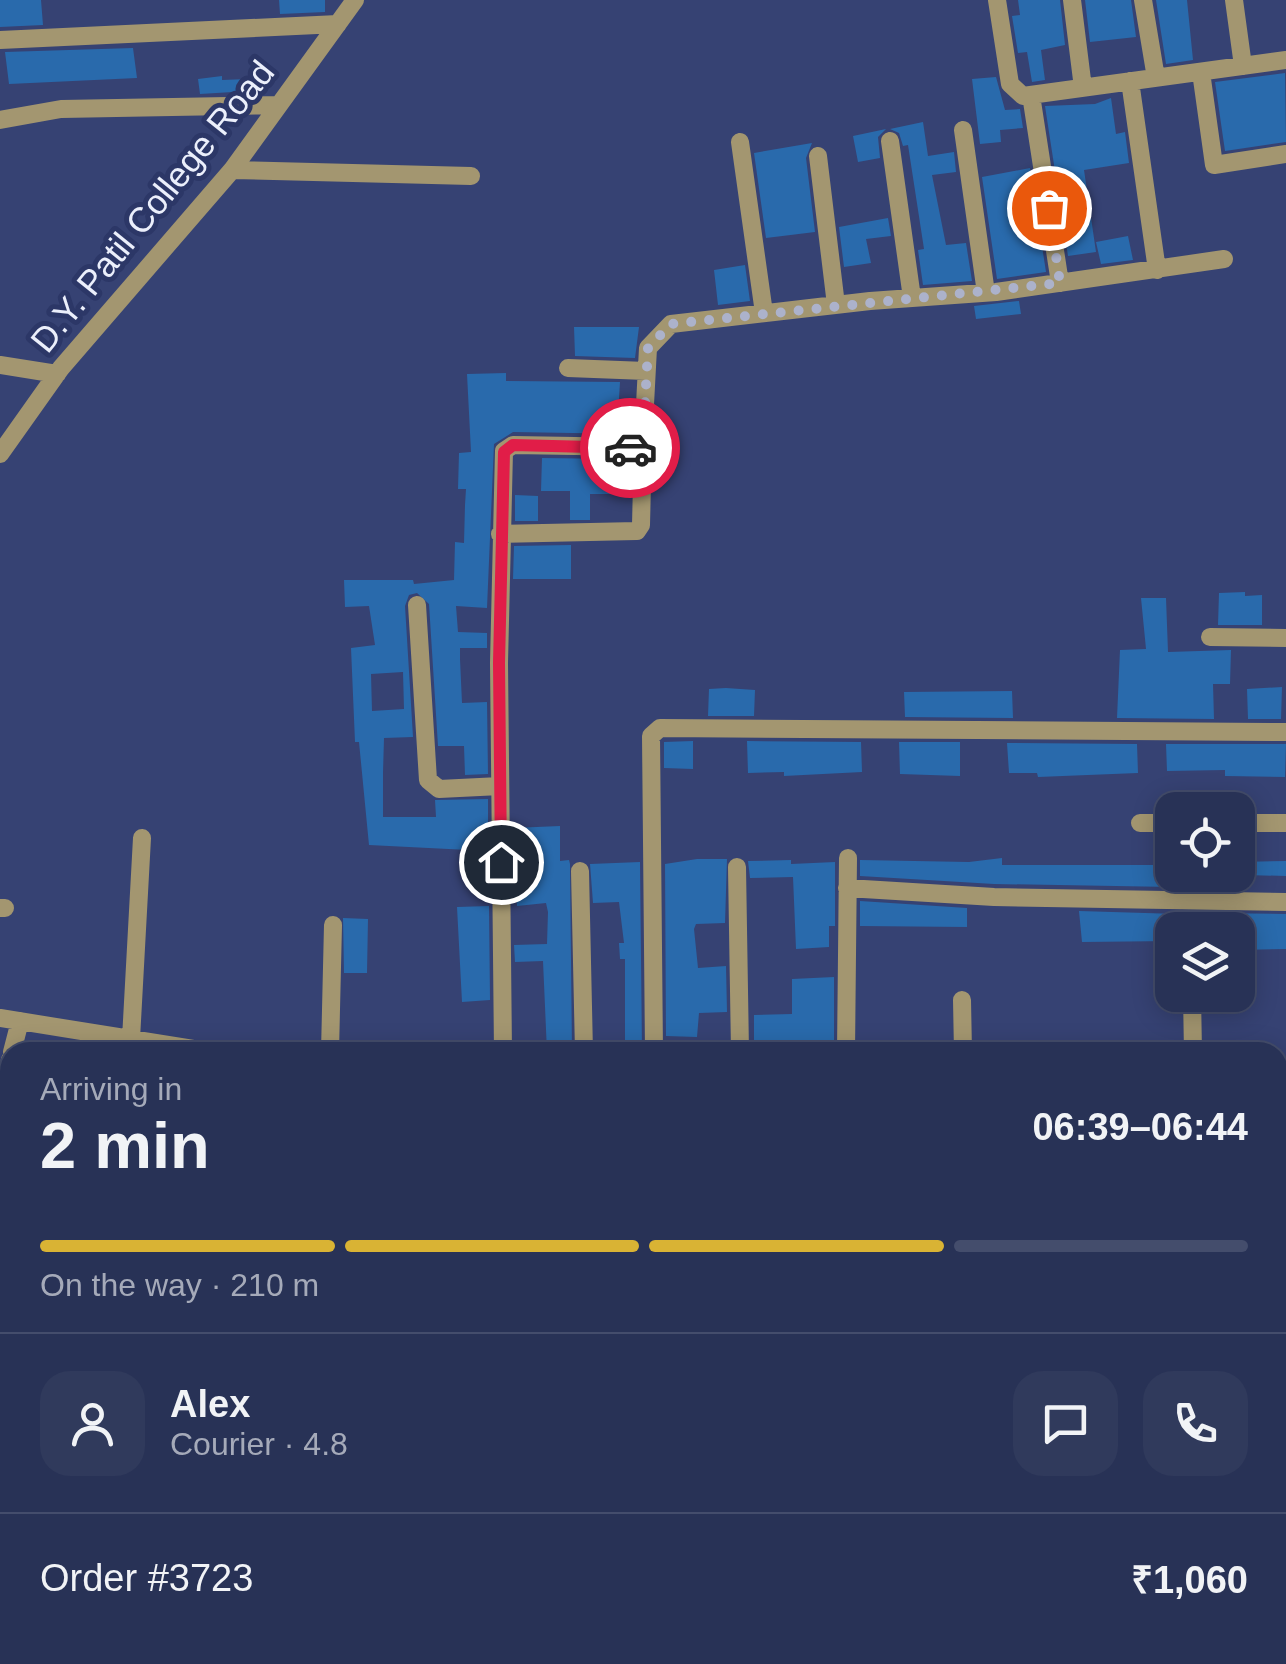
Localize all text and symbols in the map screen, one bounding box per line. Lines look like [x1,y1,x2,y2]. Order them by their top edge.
street label: D.Y. Patil College Road [23,53,281,359]
pin [1007,166,1092,251]
icon: bag [1022,181,1077,236]
courier [580,398,680,498]
icon: car [603,421,658,476]
map controls [1155,792,1255,1012]
button: locate [1155,792,1255,892]
pin [459,820,544,905]
icon: home [474,835,529,890]
button: layers [1155,912,1255,1012]
text: Arriving in [40,1071,182,1107]
text: 06:39–06:44 [1032,1106,1248,1148]
text: 2 min [40,1109,210,1182]
text: On the way · 210 m [40,1267,319,1303]
button: person [40,1371,145,1476]
button: chat [1013,1371,1118,1476]
button: phone [1143,1371,1248,1476]
text: Alex [170,1383,250,1425]
text: Courier · 4.8 [170,1426,348,1462]
text: Order #3723 [40,1557,253,1599]
text: ₹1,060 [1131,1559,1248,1601]

